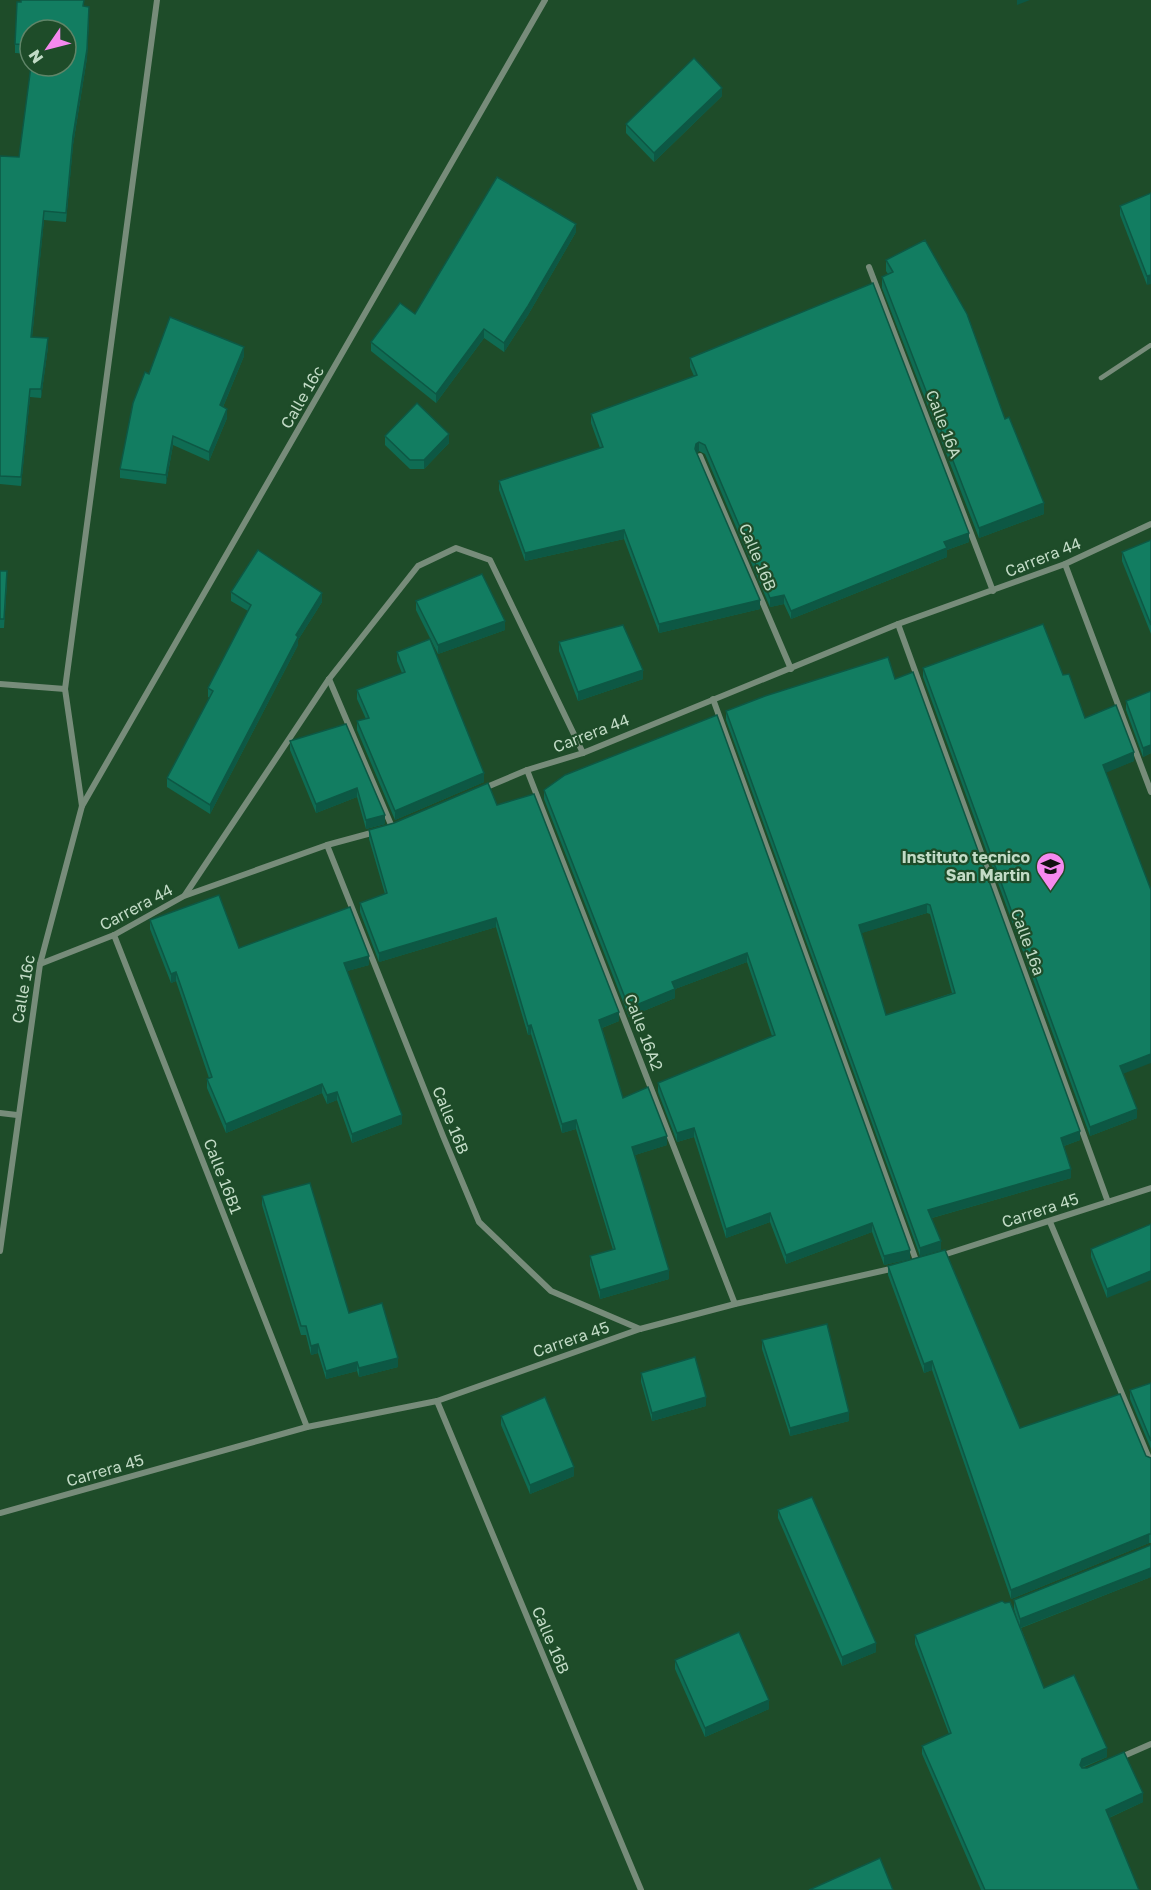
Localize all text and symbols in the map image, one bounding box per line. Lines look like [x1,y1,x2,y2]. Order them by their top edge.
north arrow [18,18,78,78]
text: N [24,46,47,67]
street label: Calle 16c [276,362,328,432]
street label: Calle 16A [922,387,966,461]
street label: Calle 16B [735,520,781,594]
street label: Carrera 44 [1002,533,1084,581]
street label: Carrera 44 [550,709,632,757]
place label: Instituto tecnico San Martin [901,847,1030,885]
school or university icon: Instituto tecnico San Martin [1035,850,1067,892]
street label: Carrera 44 [96,879,176,935]
street label: Calle 16a [1007,906,1049,978]
street label: Calle 16c [7,953,39,1025]
street label: Calle 16A2 [620,991,668,1073]
street label: Calle 16B [428,1083,474,1157]
street label: Calle 16B1 [199,1135,247,1217]
street label: Carrera 45 [999,1188,1081,1232]
street label: Carrera 45 [530,1317,612,1361]
street label: Carrera 45 [64,1449,146,1491]
street label: Calle 16B [528,1603,574,1677]

